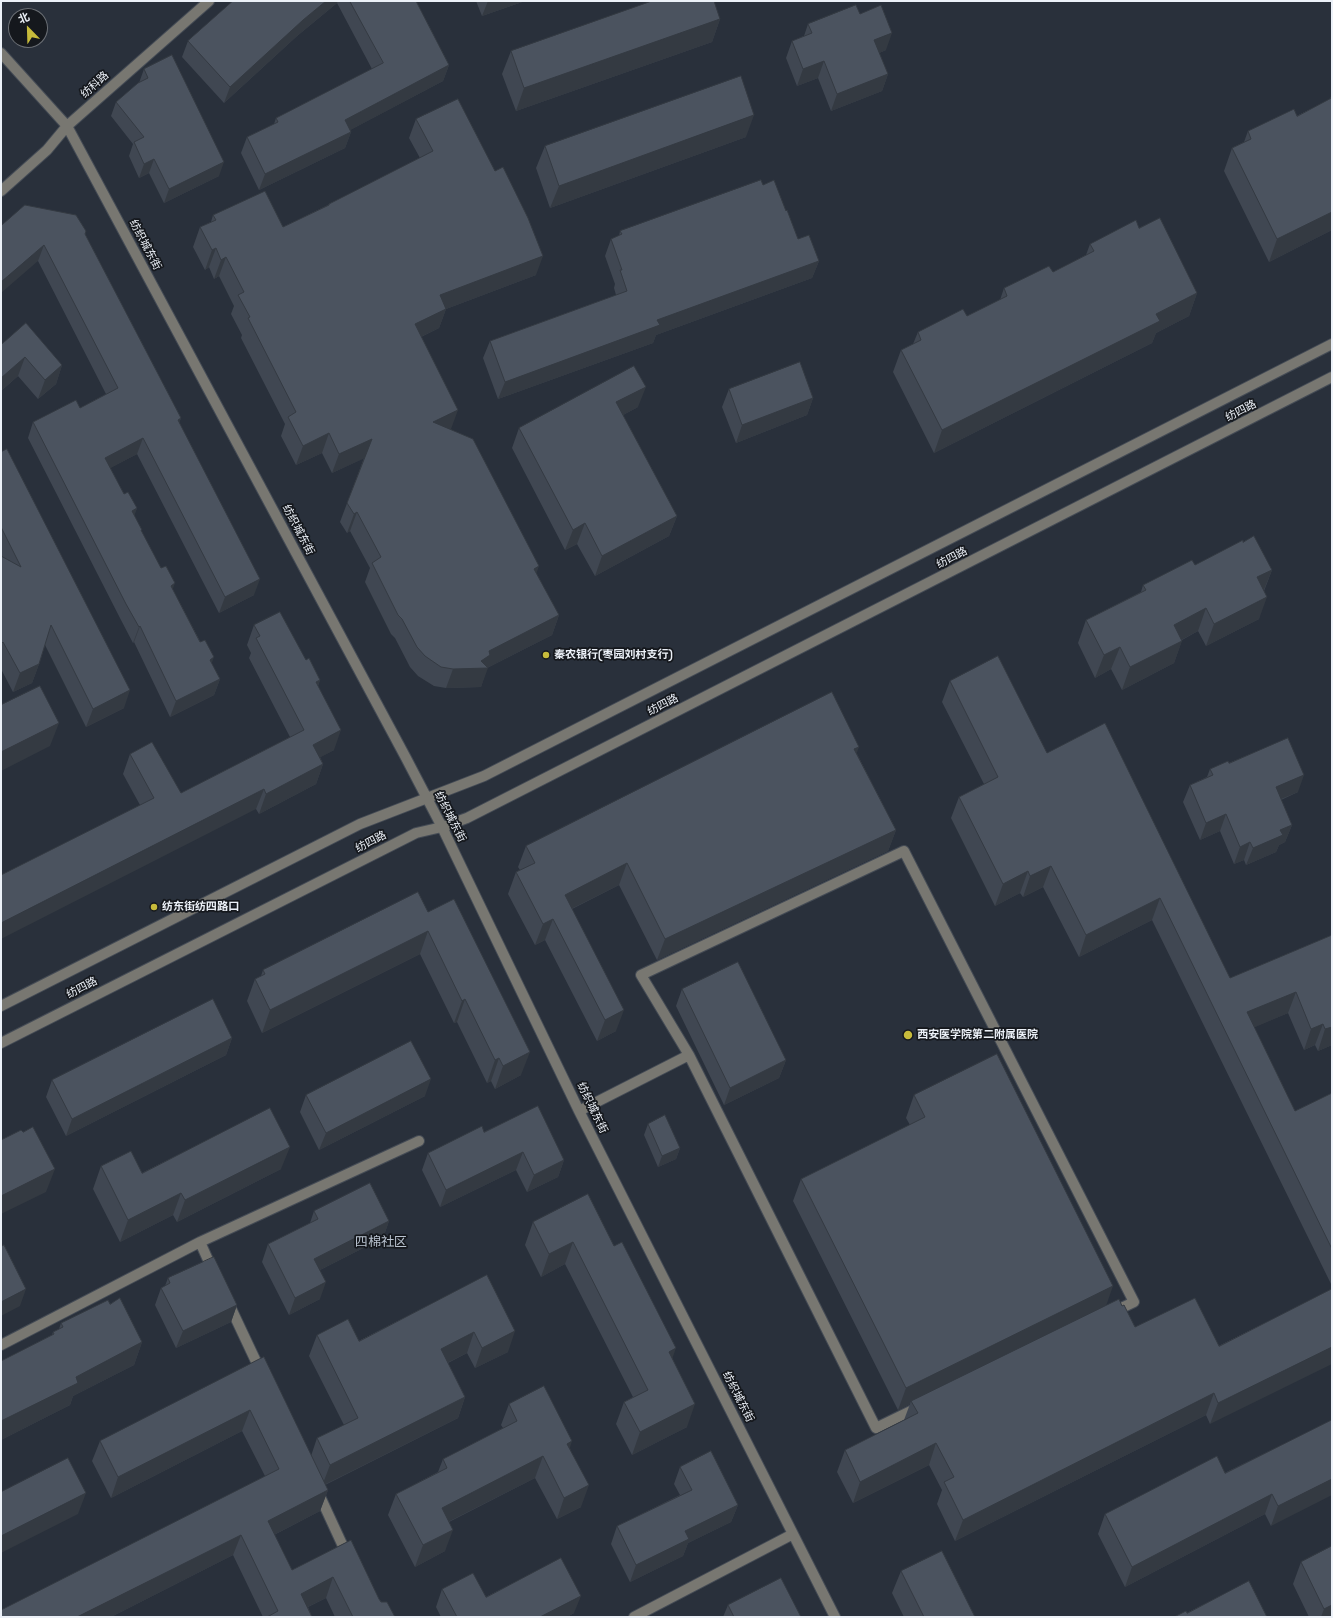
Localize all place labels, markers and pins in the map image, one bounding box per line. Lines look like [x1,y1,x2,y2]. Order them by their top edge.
place label: 秦农银行(枣园刘村支行) [554,648,673,662]
marker: 秦农银行(枣园刘村支行) [541,650,551,660]
place label: 纺东街纺四路口 [162,900,239,914]
marker: 纺东街纺四路口 [149,902,159,912]
place label: 西安医学院第二附属医院 [917,1028,1038,1042]
marker: 西安医学院第二附属医院 [902,1029,914,1041]

